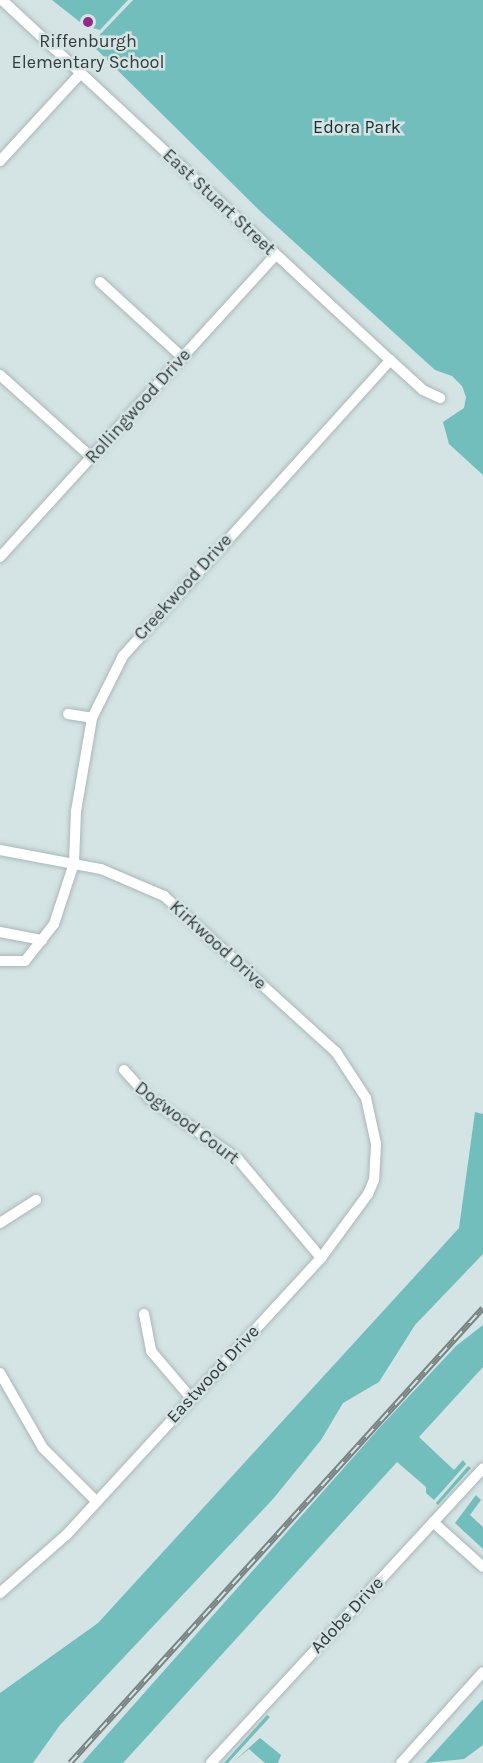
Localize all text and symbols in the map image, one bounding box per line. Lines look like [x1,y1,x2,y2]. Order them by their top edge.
marker: Riffenburgh Elementary School [81,15,95,29]
place label: Riffenburgh Elementary School [12,31,164,74]
park label: Edora Park [313,116,401,138]
street label: East Stuart Street [158,144,280,260]
street label: Rollingwood Drive [81,344,195,468]
street label: Creekwood Drive [130,529,236,645]
street label: Kirkwood Drive [165,896,271,994]
street label: Dogwood Court [131,1077,243,1169]
street label: Eastwood Drive [162,1321,264,1427]
street label: Adobe Drive [306,1572,388,1658]

